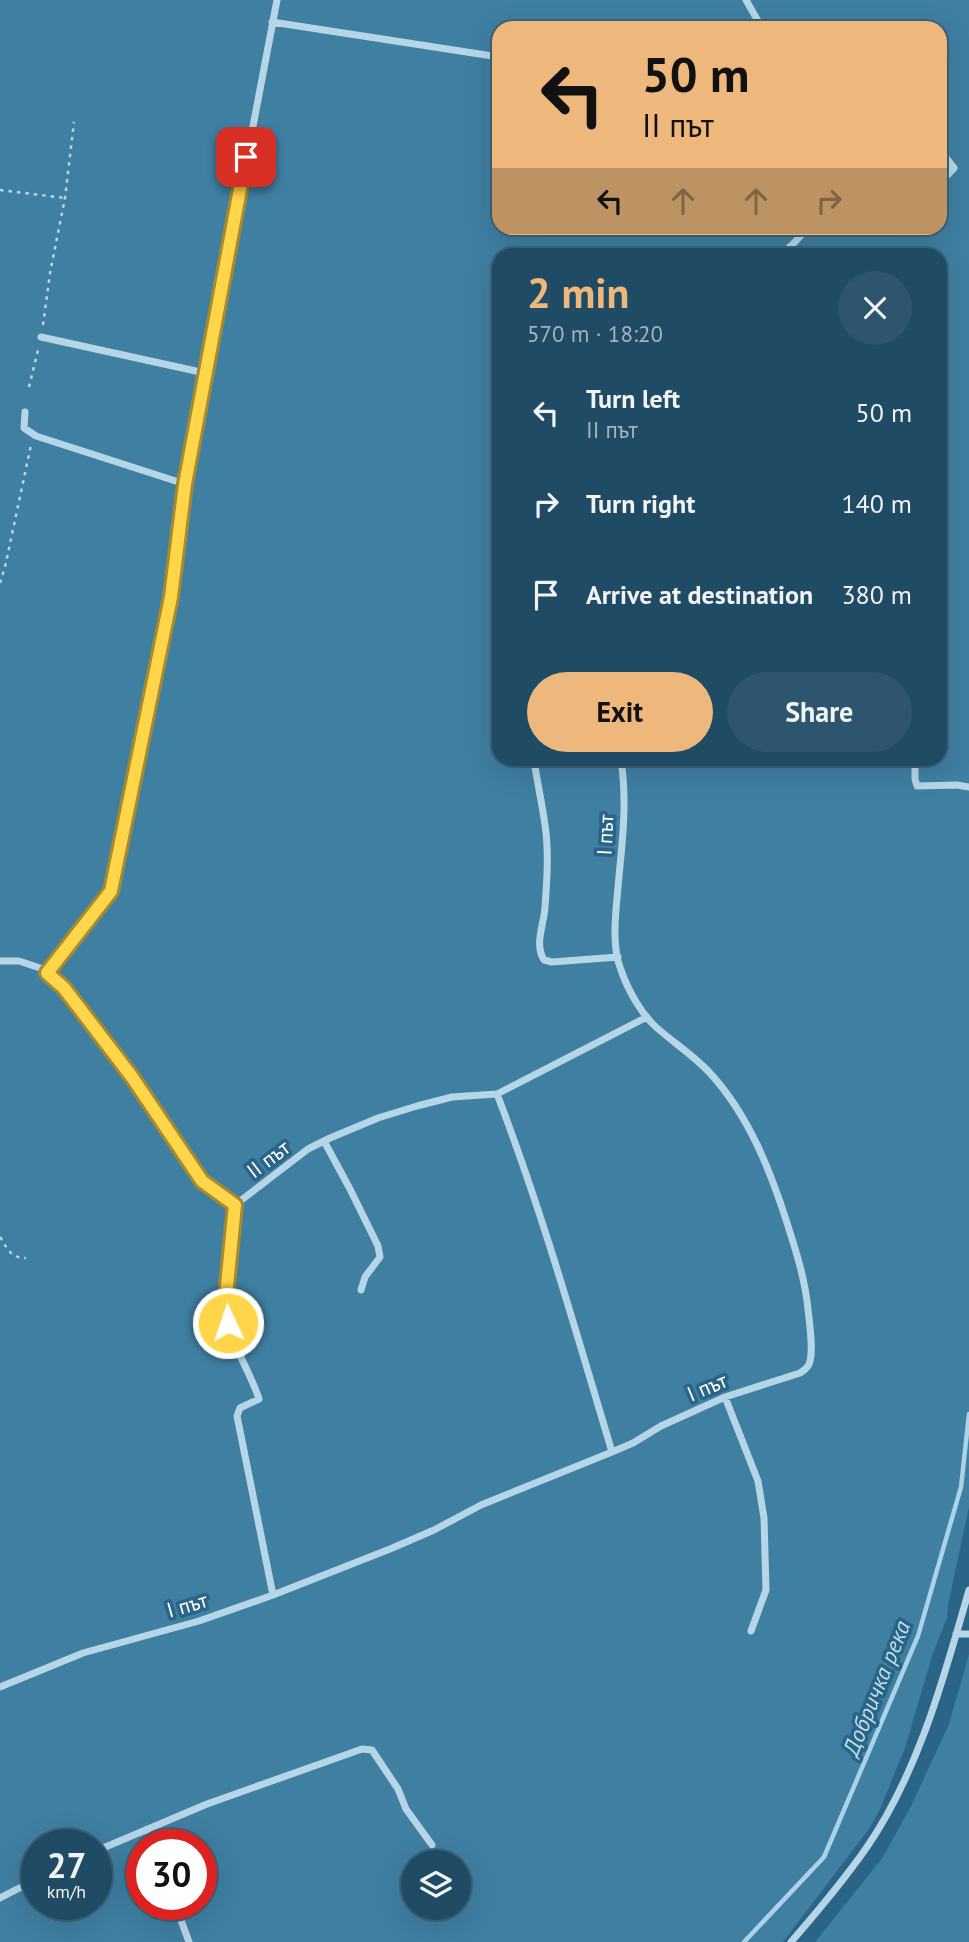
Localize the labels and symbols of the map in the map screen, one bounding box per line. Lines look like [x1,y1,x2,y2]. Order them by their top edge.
pin [216,127,276,187]
street label: І път [590,813,620,856]
street label: ІІ път [241,1134,295,1184]
position arrow [191,1286,265,1360]
street label: І път [683,1366,732,1407]
street label: І път [164,1586,211,1624]
water label: Добричка река [835,1616,916,1762]
speed limit sign: 30 [126,1829,217,1920]

